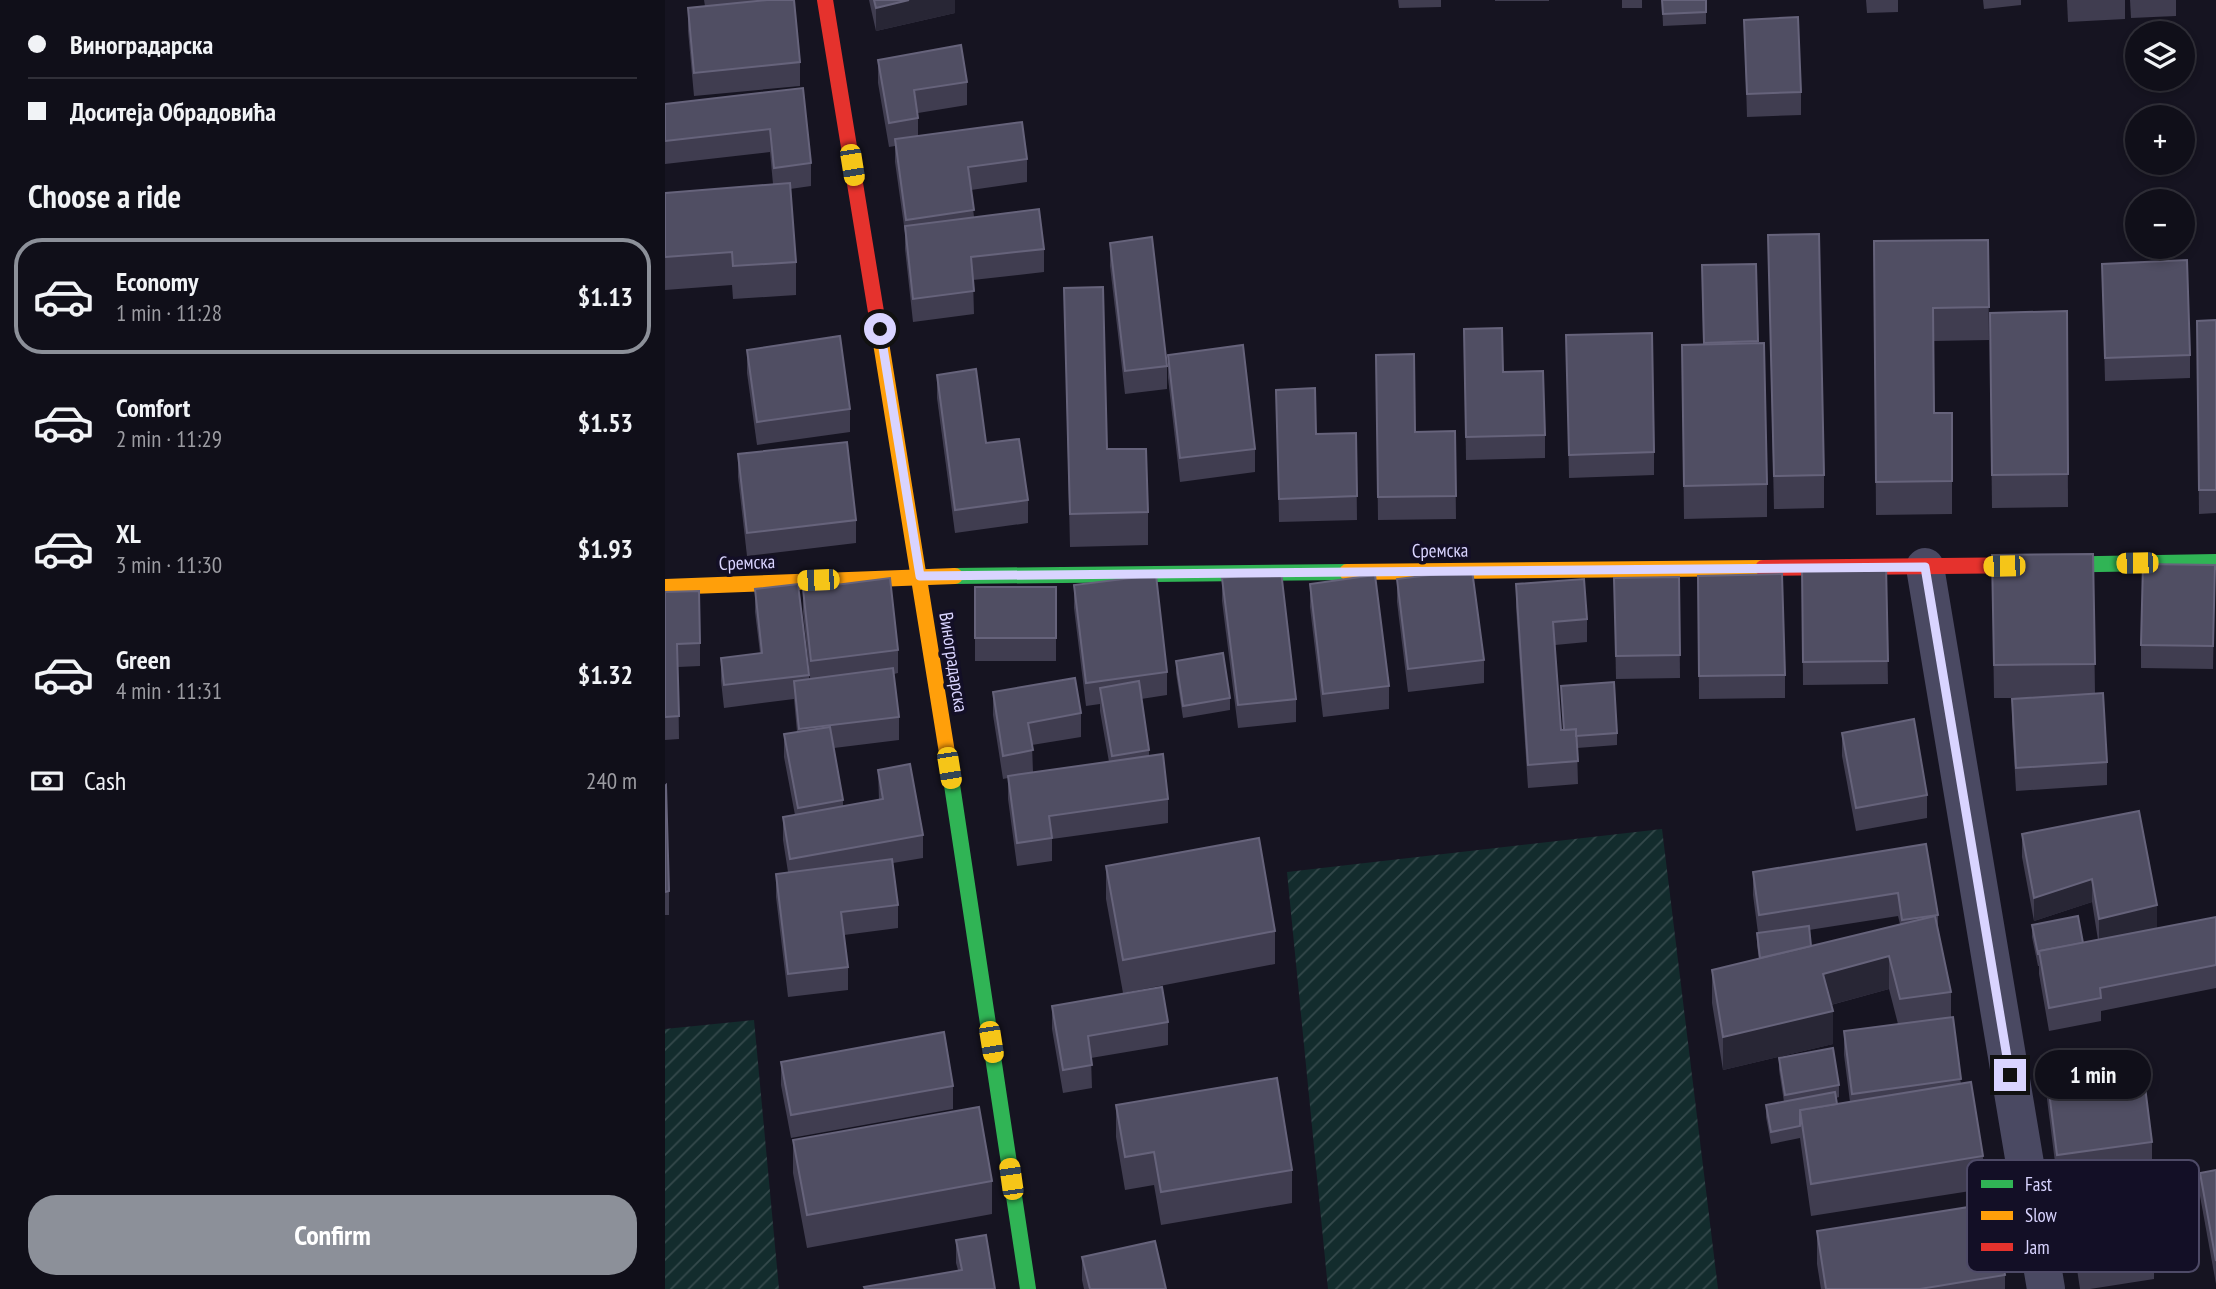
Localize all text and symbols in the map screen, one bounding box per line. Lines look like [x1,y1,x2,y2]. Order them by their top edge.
map controls [2125,21,2195,259]
button: layers [2125,21,2195,91]
text: Виноградарска [70,28,213,61]
text: Доситеја Обрадовића [70,95,276,128]
button: + [2125,105,2195,175]
car [839,143,866,187]
text: Choose a ride [28,175,181,217]
button: − [2125,189,2195,259]
icon: car [32,265,95,328]
text: Economy [116,265,198,298]
text: $1.13 [578,280,633,313]
text: 1 min · 11:28 [116,298,222,327]
route start [864,313,896,345]
icon: car [32,391,95,454]
text: Comfort [116,391,190,424]
text: $1.53 [578,406,633,439]
text: 2 min · 11:29 [116,424,222,453]
icon: car [32,517,95,580]
text: XL [116,517,141,550]
text: $1.93 [578,532,633,565]
street label: Сремска [1412,538,1468,562]
street label: Сремска [718,549,776,575]
text: 3 min · 11:30 [116,550,222,579]
car [2116,552,2159,574]
car [1983,555,2026,577]
car [797,569,840,591]
street label: Виноградарска [934,610,974,714]
icon: car [32,643,95,706]
text: Green [116,643,171,676]
text: $1.32 [578,658,633,691]
text: 4 min · 11:31 [116,676,222,705]
car [936,746,963,790]
icon: cash [28,762,66,800]
text: Cash [84,764,126,797]
text: 240 m [586,766,637,795]
car [978,1020,1005,1064]
callout: 1 min [2035,1050,2150,1100]
route end [1994,1059,2026,1091]
text: 1 min [2070,1060,2116,1089]
car [998,1157,1025,1201]
legend [1967,1160,2199,1272]
text: Fast [2025,1172,2053,1196]
button: Confirm [28,1195,637,1275]
text: Slow [2025,1203,2058,1227]
text: Jam [2024,1235,2050,1259]

